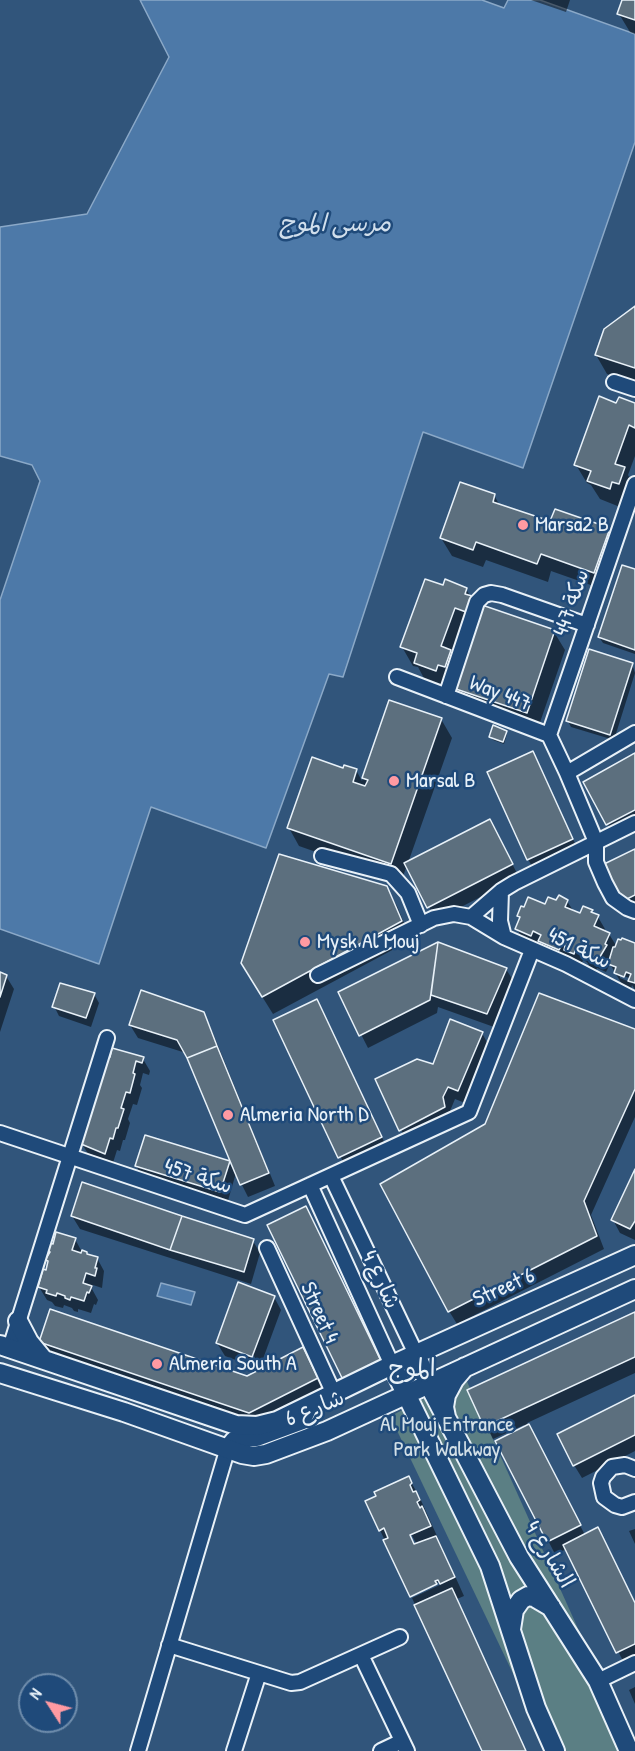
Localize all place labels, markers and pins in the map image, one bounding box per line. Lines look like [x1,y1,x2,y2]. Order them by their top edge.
place label: Marsa2 B [535,512,609,538]
marker: Marsa2 B [516,518,530,532]
place label: Marsal B [406,768,475,794]
marker: Marsal B [387,774,401,788]
place label: Mysk Al Mouj [317,929,420,955]
marker: Mysk Al Mouj [298,935,312,949]
place label: Almeria North D [240,1102,369,1128]
marker: Almeria North D [221,1108,235,1122]
place label: Almeria South A [169,1351,297,1377]
marker: Almeria South A [150,1357,164,1371]

